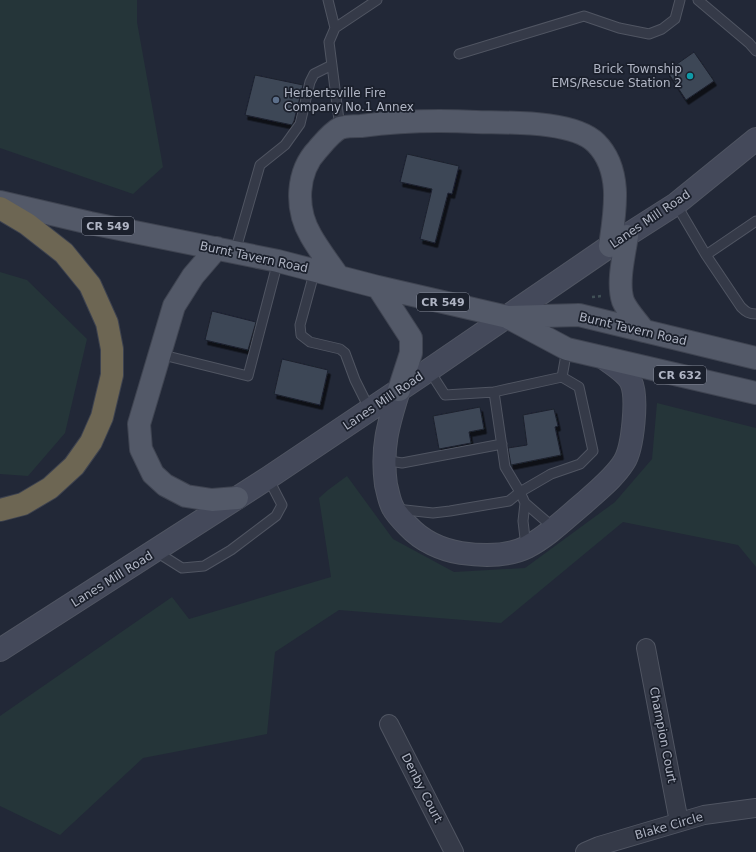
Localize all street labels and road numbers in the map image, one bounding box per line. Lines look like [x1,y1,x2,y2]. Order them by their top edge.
street label: Lanes Mill Road [607,187,693,251]
road number: CR 549 [82,217,134,235]
street label: Burnt Tavern Road [199,239,309,275]
road number: CR 549 [417,293,469,311]
street label: Burnt Tavern Road [578,310,688,348]
road number: CR 632 [654,366,706,384]
street label: Lanes Mill Road [340,369,426,433]
street label: Lanes Mill Road [69,548,155,610]
street label: Champion Court [647,686,679,785]
street label: Denby Court [399,751,446,825]
street label: Blake Circle [633,810,705,842]

